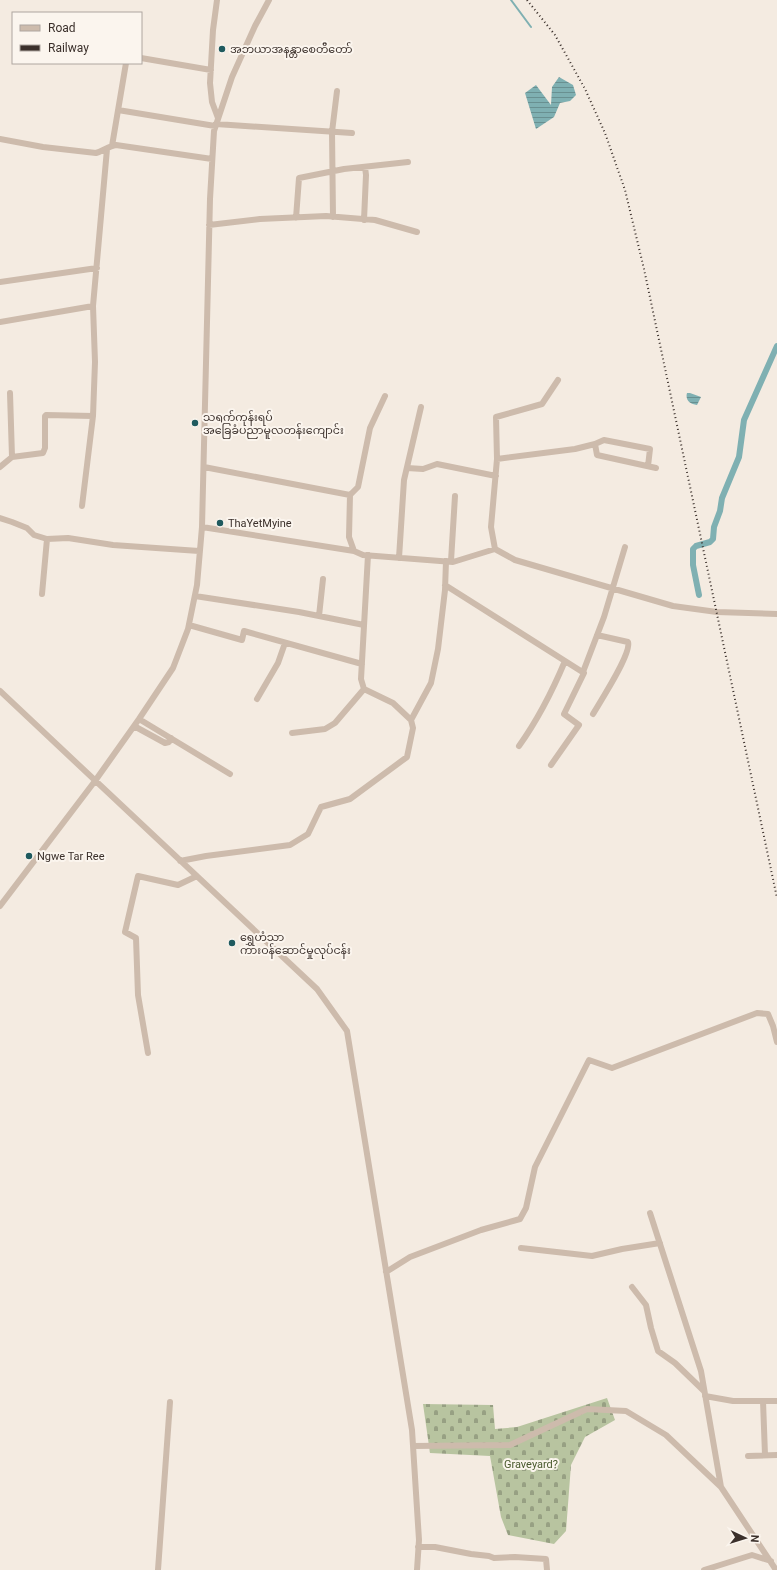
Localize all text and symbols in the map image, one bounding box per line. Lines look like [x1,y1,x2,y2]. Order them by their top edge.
legend [12,12,142,64]
text: Road [48,21,76,35]
text: Railway [48,41,89,55]
place label: အဘယာအနန္တာစေတီတော် [230,42,353,58]
marker: အဘယာအနန္တာစေတီတော် [217,44,227,54]
place label: သရက်ကုန်းရပ် အခြေခံပညာမူလတန်းကျောင်း [203,410,344,439]
marker: သရက်ကုန်းရပ် အခြေခံပညာမူလတန်းကျောင်း [190,418,200,428]
place label: ThaYetMyine [228,517,292,530]
marker: ThaYetMyine [215,518,225,528]
place label: Ngwe Tar Ree [37,850,105,863]
marker: Ngwe Tar Ree [24,851,34,861]
place label: ရွှေဟံသာ ကားဝန်ဆောင်မှုလုပ်ငန်း [240,931,351,959]
marker: ရွှေဟံသာ ကားဝန်ဆောင်မှုလုပ်ငန်း [227,938,237,948]
park label: Graveyard? [504,1458,558,1471]
north arrow [725,1518,765,1558]
text: N [748,1534,761,1543]

